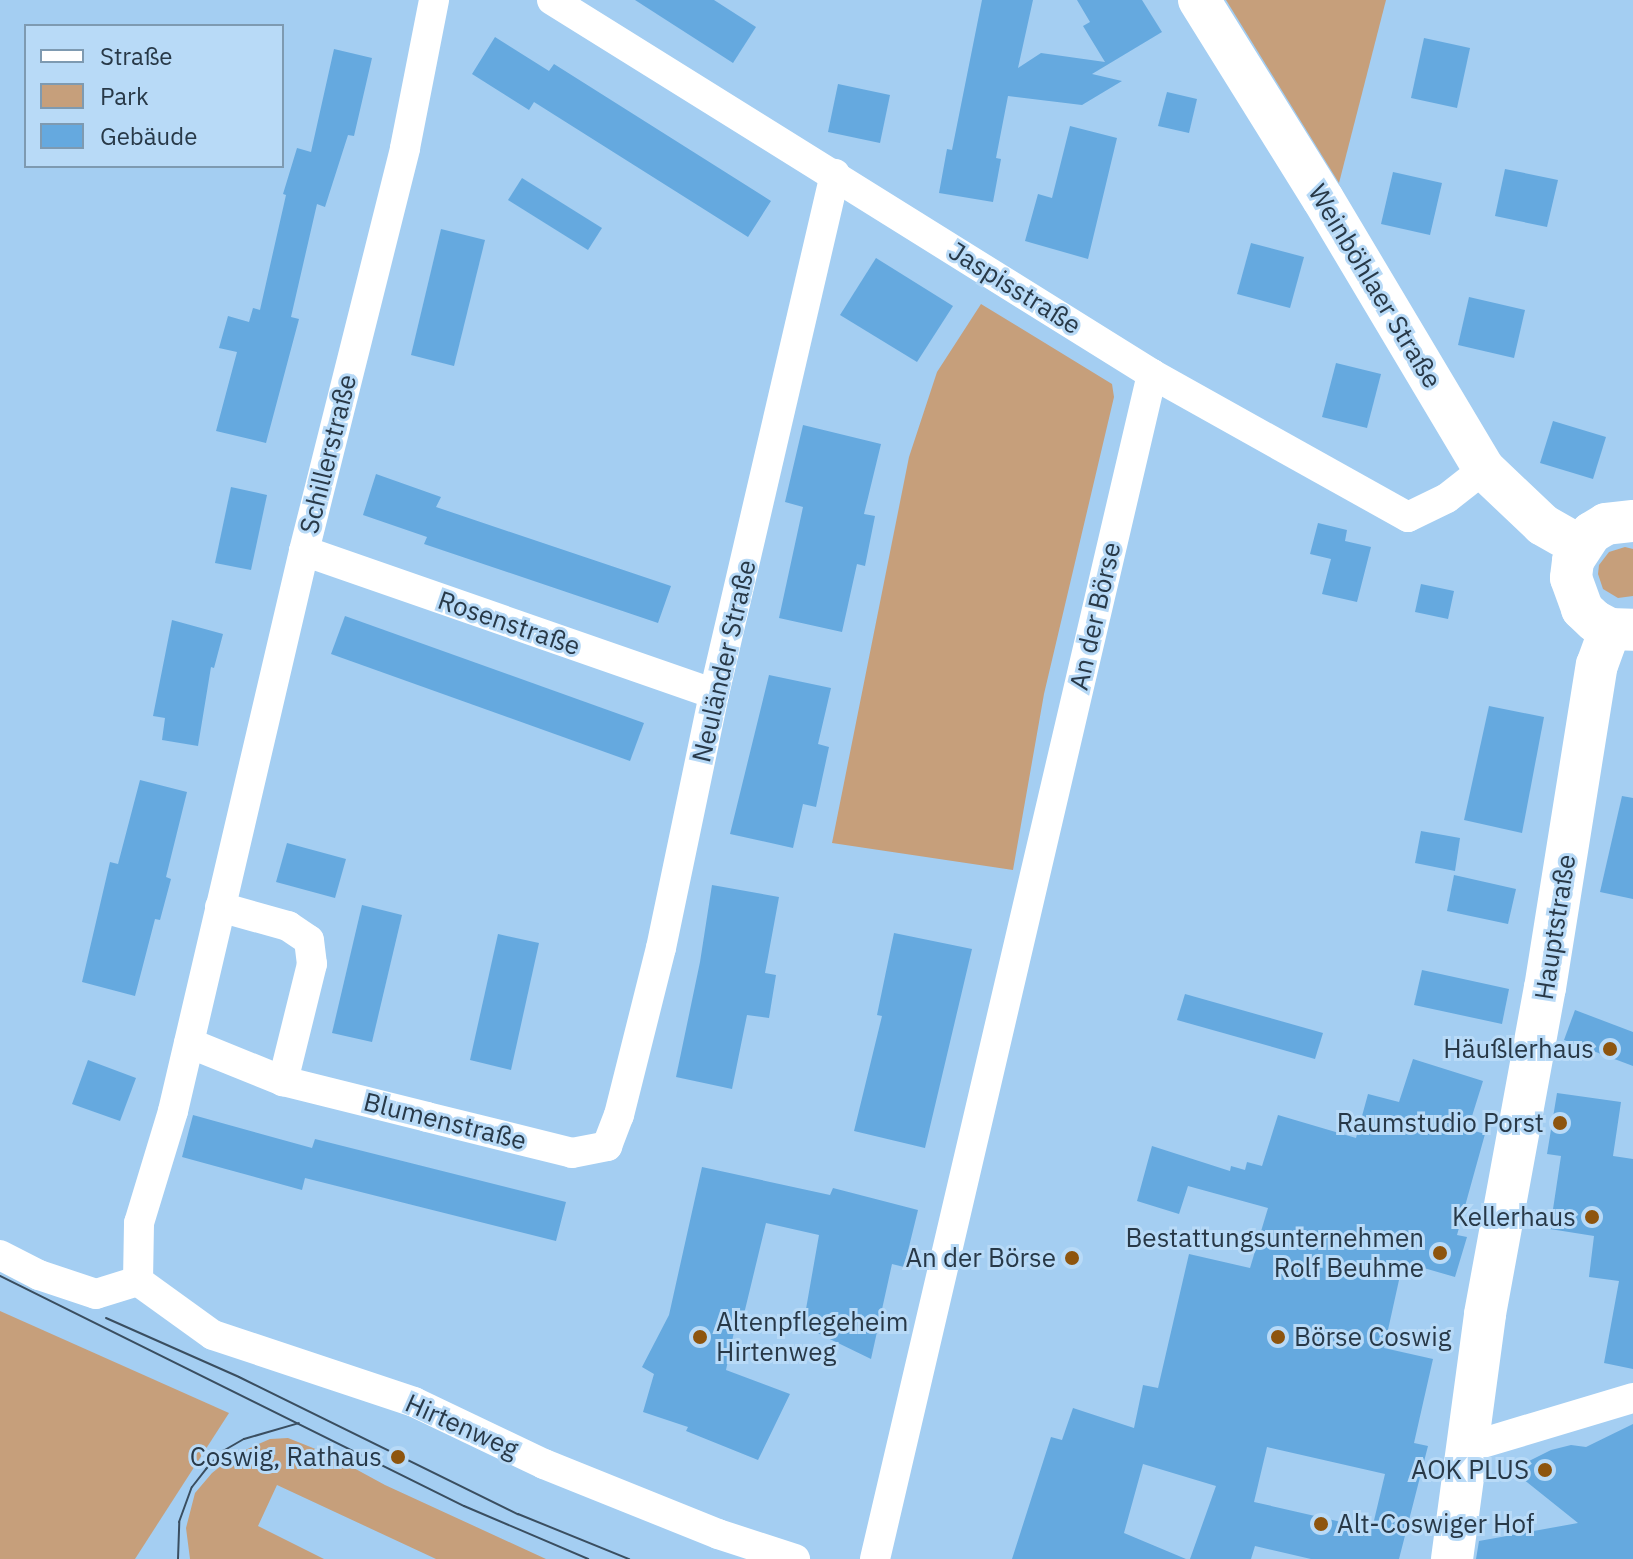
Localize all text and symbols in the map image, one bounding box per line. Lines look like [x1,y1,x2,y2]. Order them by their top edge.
legend [24,24,284,168]
text: Straße [100,40,172,72]
text: Park [100,80,149,112]
text: Gebäude [100,120,197,152]
street label: Weinböhlaer Straße [1302,178,1448,394]
street label: Jaspisstraße [943,235,1087,341]
street label: Schillerstraße [293,371,363,537]
street label: An der Börse [1063,539,1127,693]
street label: Neuländer Straße [686,557,762,765]
street label: Rosenstraße [434,584,584,662]
street label: Hauptstraße [1528,852,1582,1002]
place label: Häußlerhaus [1443,1033,1594,1065]
marker: Häußlerhaus [1601,1040,1619,1058]
street label: Blumenstraße [360,1086,530,1156]
place label: Raumstudio Porst [1337,1107,1544,1139]
marker: Raumstudio Porst [1551,1114,1569,1132]
place label: Kellerhaus [1452,1201,1576,1233]
marker: Kellerhaus [1583,1208,1601,1226]
place label: Bestattungsunternehmen Rolf Beuhme [1125,1222,1424,1284]
place label: An der Börse [905,1242,1056,1274]
marker: Bestattungsunternehmen Rolf Beuhme [1431,1244,1449,1262]
marker: An der Börse [1063,1249,1081,1267]
place label: Altenpflegeheim Hirtenweg [716,1306,908,1368]
place label: Börse Coswig [1294,1321,1451,1353]
marker: Altenpflegeheim Hirtenweg [691,1328,709,1346]
marker: Börse Coswig [1269,1328,1287,1346]
street label: Hirtenweg [401,1387,523,1465]
place label: Coswig, Rathaus [190,1441,382,1473]
marker: Coswig, Rathaus [389,1448,407,1466]
place label: AOK PLUS [1411,1454,1529,1486]
marker: AOK PLUS [1536,1461,1554,1479]
place label: Alt-Coswiger Hof [1337,1508,1534,1540]
marker: Alt-Coswiger Hof [1312,1515,1330,1533]

